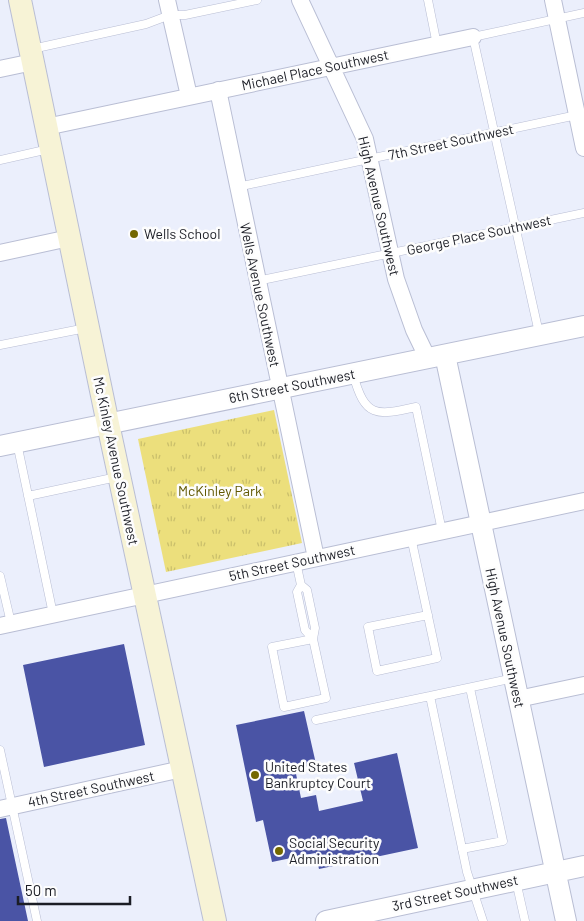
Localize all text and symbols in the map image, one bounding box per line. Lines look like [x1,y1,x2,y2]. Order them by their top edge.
street label: Michael Place Southwest [240,46,390,93]
street label: 7th Street Southwest [387,120,515,163]
street label: High Avenue Southwest [355,134,404,277]
street label: George Place Southwest [405,211,553,258]
street label: Wells Avenue Southwest [237,221,284,369]
place label: Wells School [144,225,220,242]
marker: Wells School [128,228,140,240]
street label: 6th Street Southwest [227,365,357,406]
street label: Mc Kinley Avenue Southwest [90,375,143,547]
park label: McKinley Park [178,482,262,499]
street label: 5th Street Southwest [227,541,357,584]
street label: High Avenue Southwest [482,566,529,709]
place label: United States Bankruptcy Court [265,758,371,791]
street label: 4th Street Southwest [26,767,156,810]
marker: United States Bankruptcy Court [249,769,261,781]
place label: Social Security Administration [289,834,380,867]
marker: Social Security Administration [273,845,285,857]
street label: 3rd Street Southwest [390,871,520,914]
scale bar [18,874,130,906]
text: 50 m [25,881,57,899]

